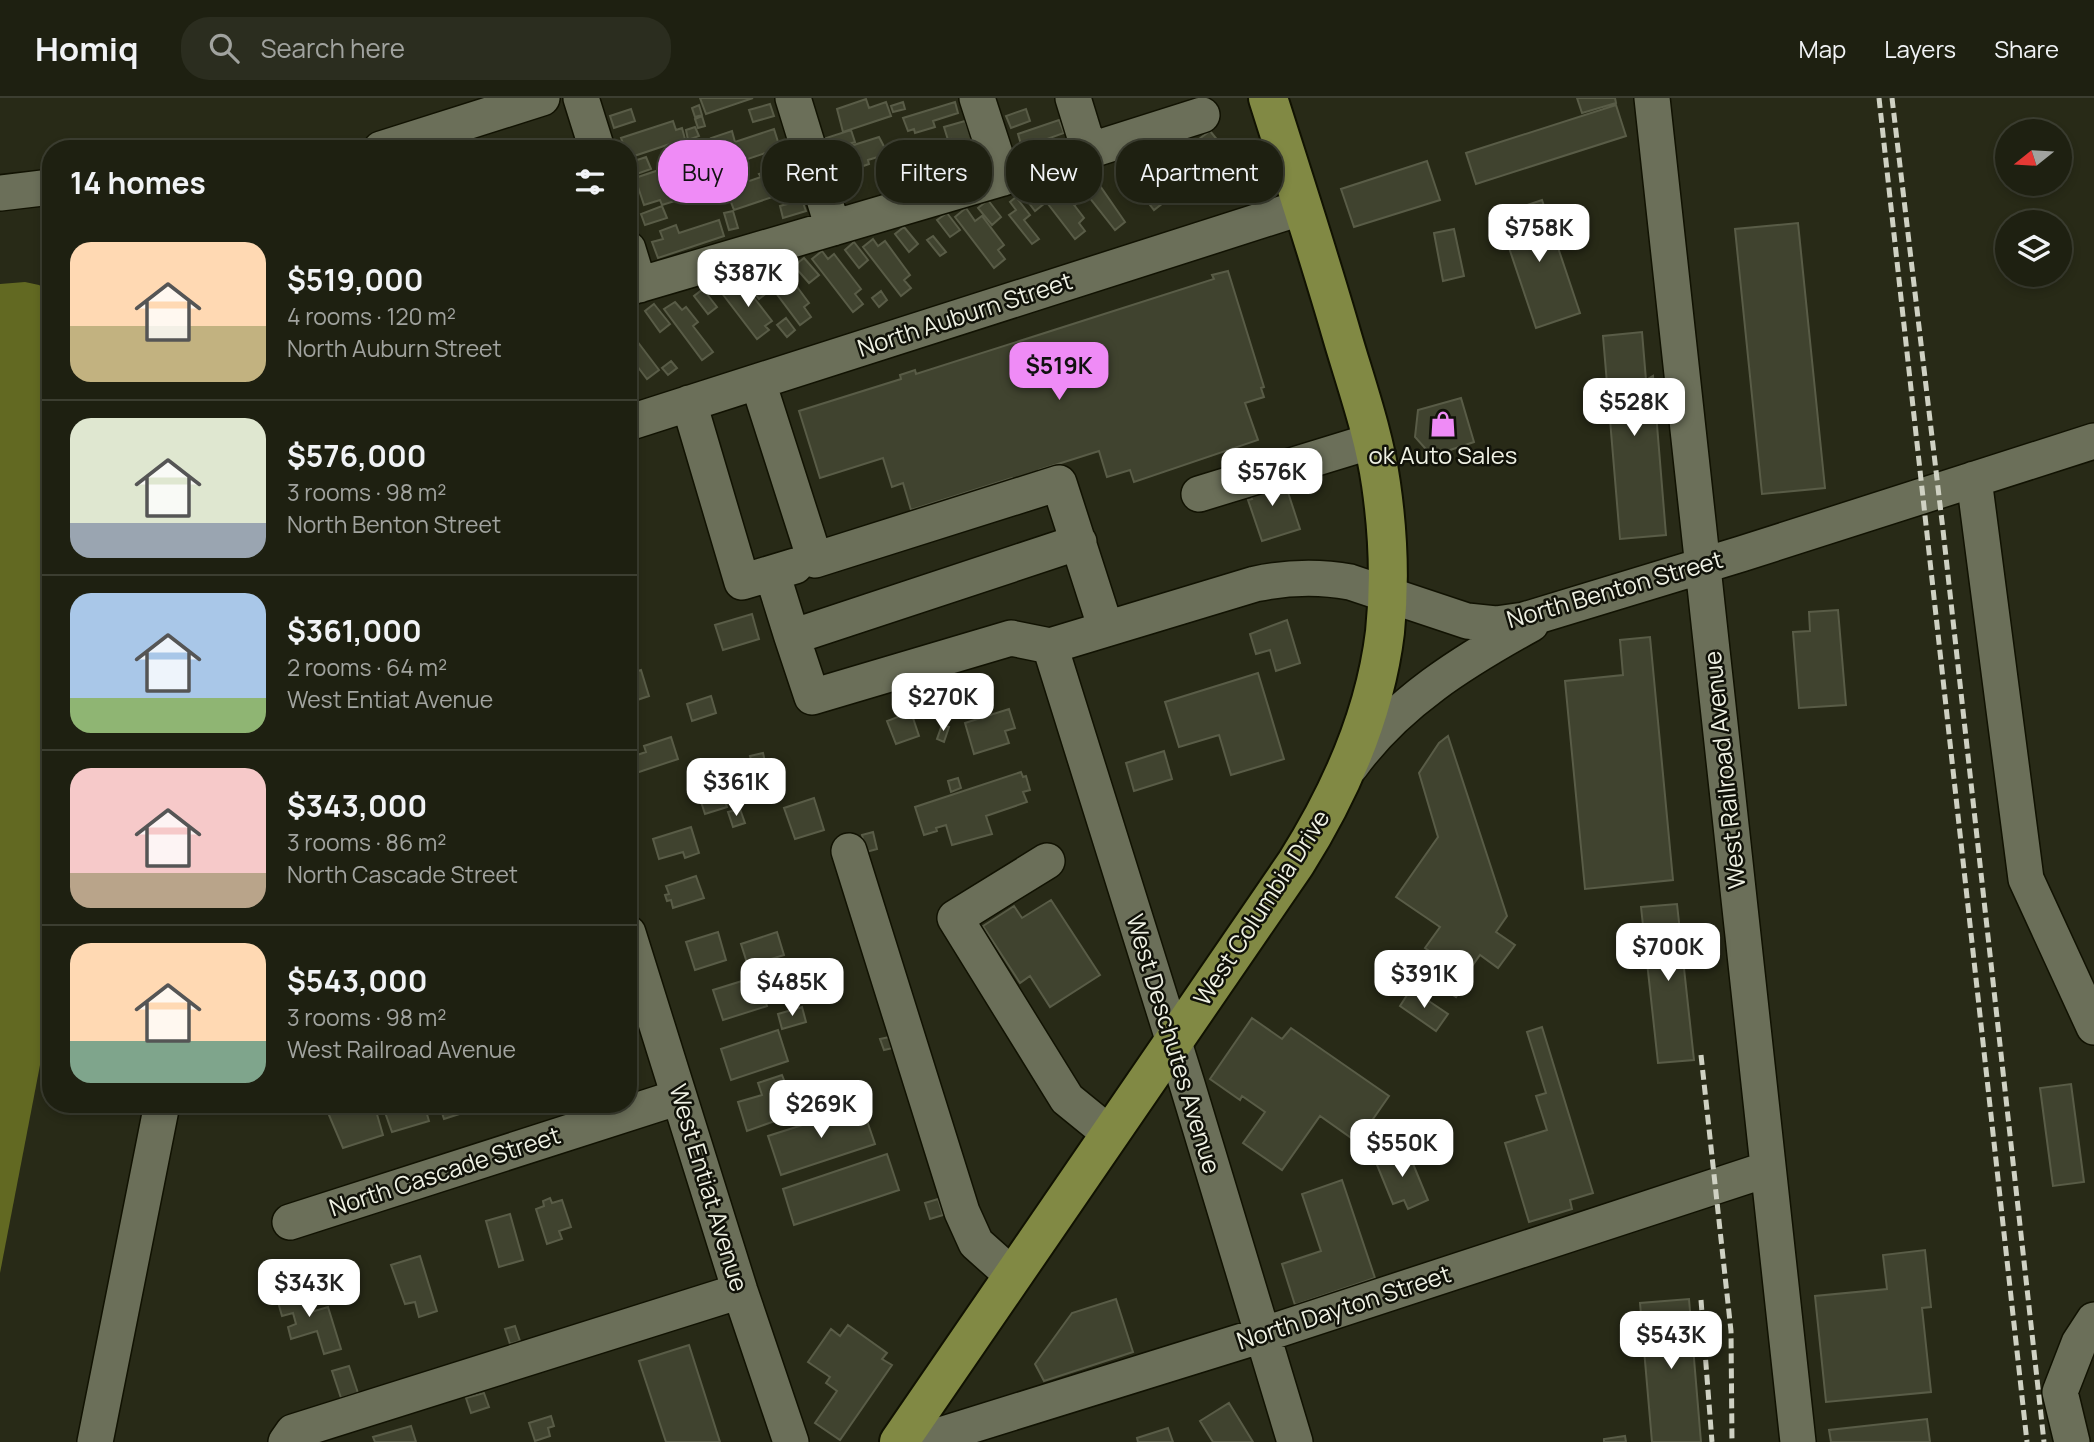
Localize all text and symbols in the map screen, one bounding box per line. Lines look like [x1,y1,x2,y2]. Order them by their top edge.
search box [181,17,671,80]
text: Homiq [35,26,139,71]
icon: search [205,29,243,67]
text: Search here [261,30,405,66]
text: Map [1799,32,1846,65]
text: Layers [1884,32,1956,65]
text: Share [1994,32,2059,65]
north arrow [1995,119,2072,196]
map controls [1995,119,2072,287]
chip: Buy [658,140,748,203]
chip: Rent [762,140,862,203]
chip: Filters [876,140,992,203]
chip: New [1006,140,1102,203]
chip: Apartment [1116,140,1283,203]
text: 14 homes [70,162,206,203]
icon: filters [571,163,609,201]
pin: $758K [1490,204,1588,264]
button: layers [1995,210,2072,287]
text: $758K [1504,211,1574,243]
pin: $387K [699,250,797,309]
text: $387K [713,256,783,288]
text: $519,000 [287,259,423,300]
street label: North Auburn Street [853,263,1076,364]
icon: home [126,270,210,354]
text: 4 rooms · 120 m² [287,300,456,332]
text: North Auburn Street [287,332,502,364]
pin: $519K [1010,342,1108,402]
text: $519K [1025,349,1093,381]
pin: $528K [1585,378,1683,438]
text: $528K [1599,385,1669,417]
shop icon: ok Auto Sales [1428,409,1458,439]
text: $576,000 [287,435,426,476]
place label: ok Auto Sales [1369,438,1517,471]
icon: home [126,446,210,530]
pin: $576K [1223,448,1321,508]
text: $576K [1237,455,1307,487]
text: 3 rooms · 98 m² [287,476,447,508]
text: North Benton Street [287,508,501,540]
street label: North Benton Street [1503,542,1727,635]
text: $361,000 [287,610,422,651]
icon: home [126,621,210,705]
street label: West Railroad Avenue [1695,650,1752,891]
text: 2 rooms · 64 m² [287,651,447,683]
pin: $270K [894,674,992,733]
text: $270K [908,680,978,712]
text: West Entiat Avenue [287,683,493,715]
pin: $361K [687,758,785,818]
text: $361K [703,765,769,797]
text: $343,000 [287,785,427,826]
icon: home [126,796,210,880]
street label: West Columbia Drive [1185,803,1337,1012]
text: 3 rooms · 86 m² [287,826,447,858]
text: North Cascade Street [287,858,518,890]
street label: West Deschutes Avenue [1119,910,1230,1177]
pin: $700K [1619,924,1717,983]
text: $700K [1632,930,1704,962]
pin: $391K [1375,950,1473,1010]
text: $391K [1390,957,1458,989]
pin: $485K [743,958,841,1018]
text: $543,000 [287,960,427,1001]
text: $485K [757,965,827,997]
icon: home [126,971,210,1055]
text: 3 rooms · 98 m² [287,1001,447,1033]
text: West Railroad Avenue [287,1033,516,1065]
street label: West Entiat Avenue [662,1080,757,1295]
pin: $269K [772,1080,870,1140]
text: $269K [785,1087,857,1119]
street label: North Cascade Street [325,1118,564,1224]
pin: $550K [1353,1119,1451,1179]
text: $550K [1366,1126,1438,1158]
street label: North Dayton Street [1232,1256,1455,1357]
pin: $343K [260,1260,358,1319]
text: $343K [274,1266,344,1298]
pin: $543K [1622,1312,1720,1371]
text: $543K [1636,1318,1706,1350]

